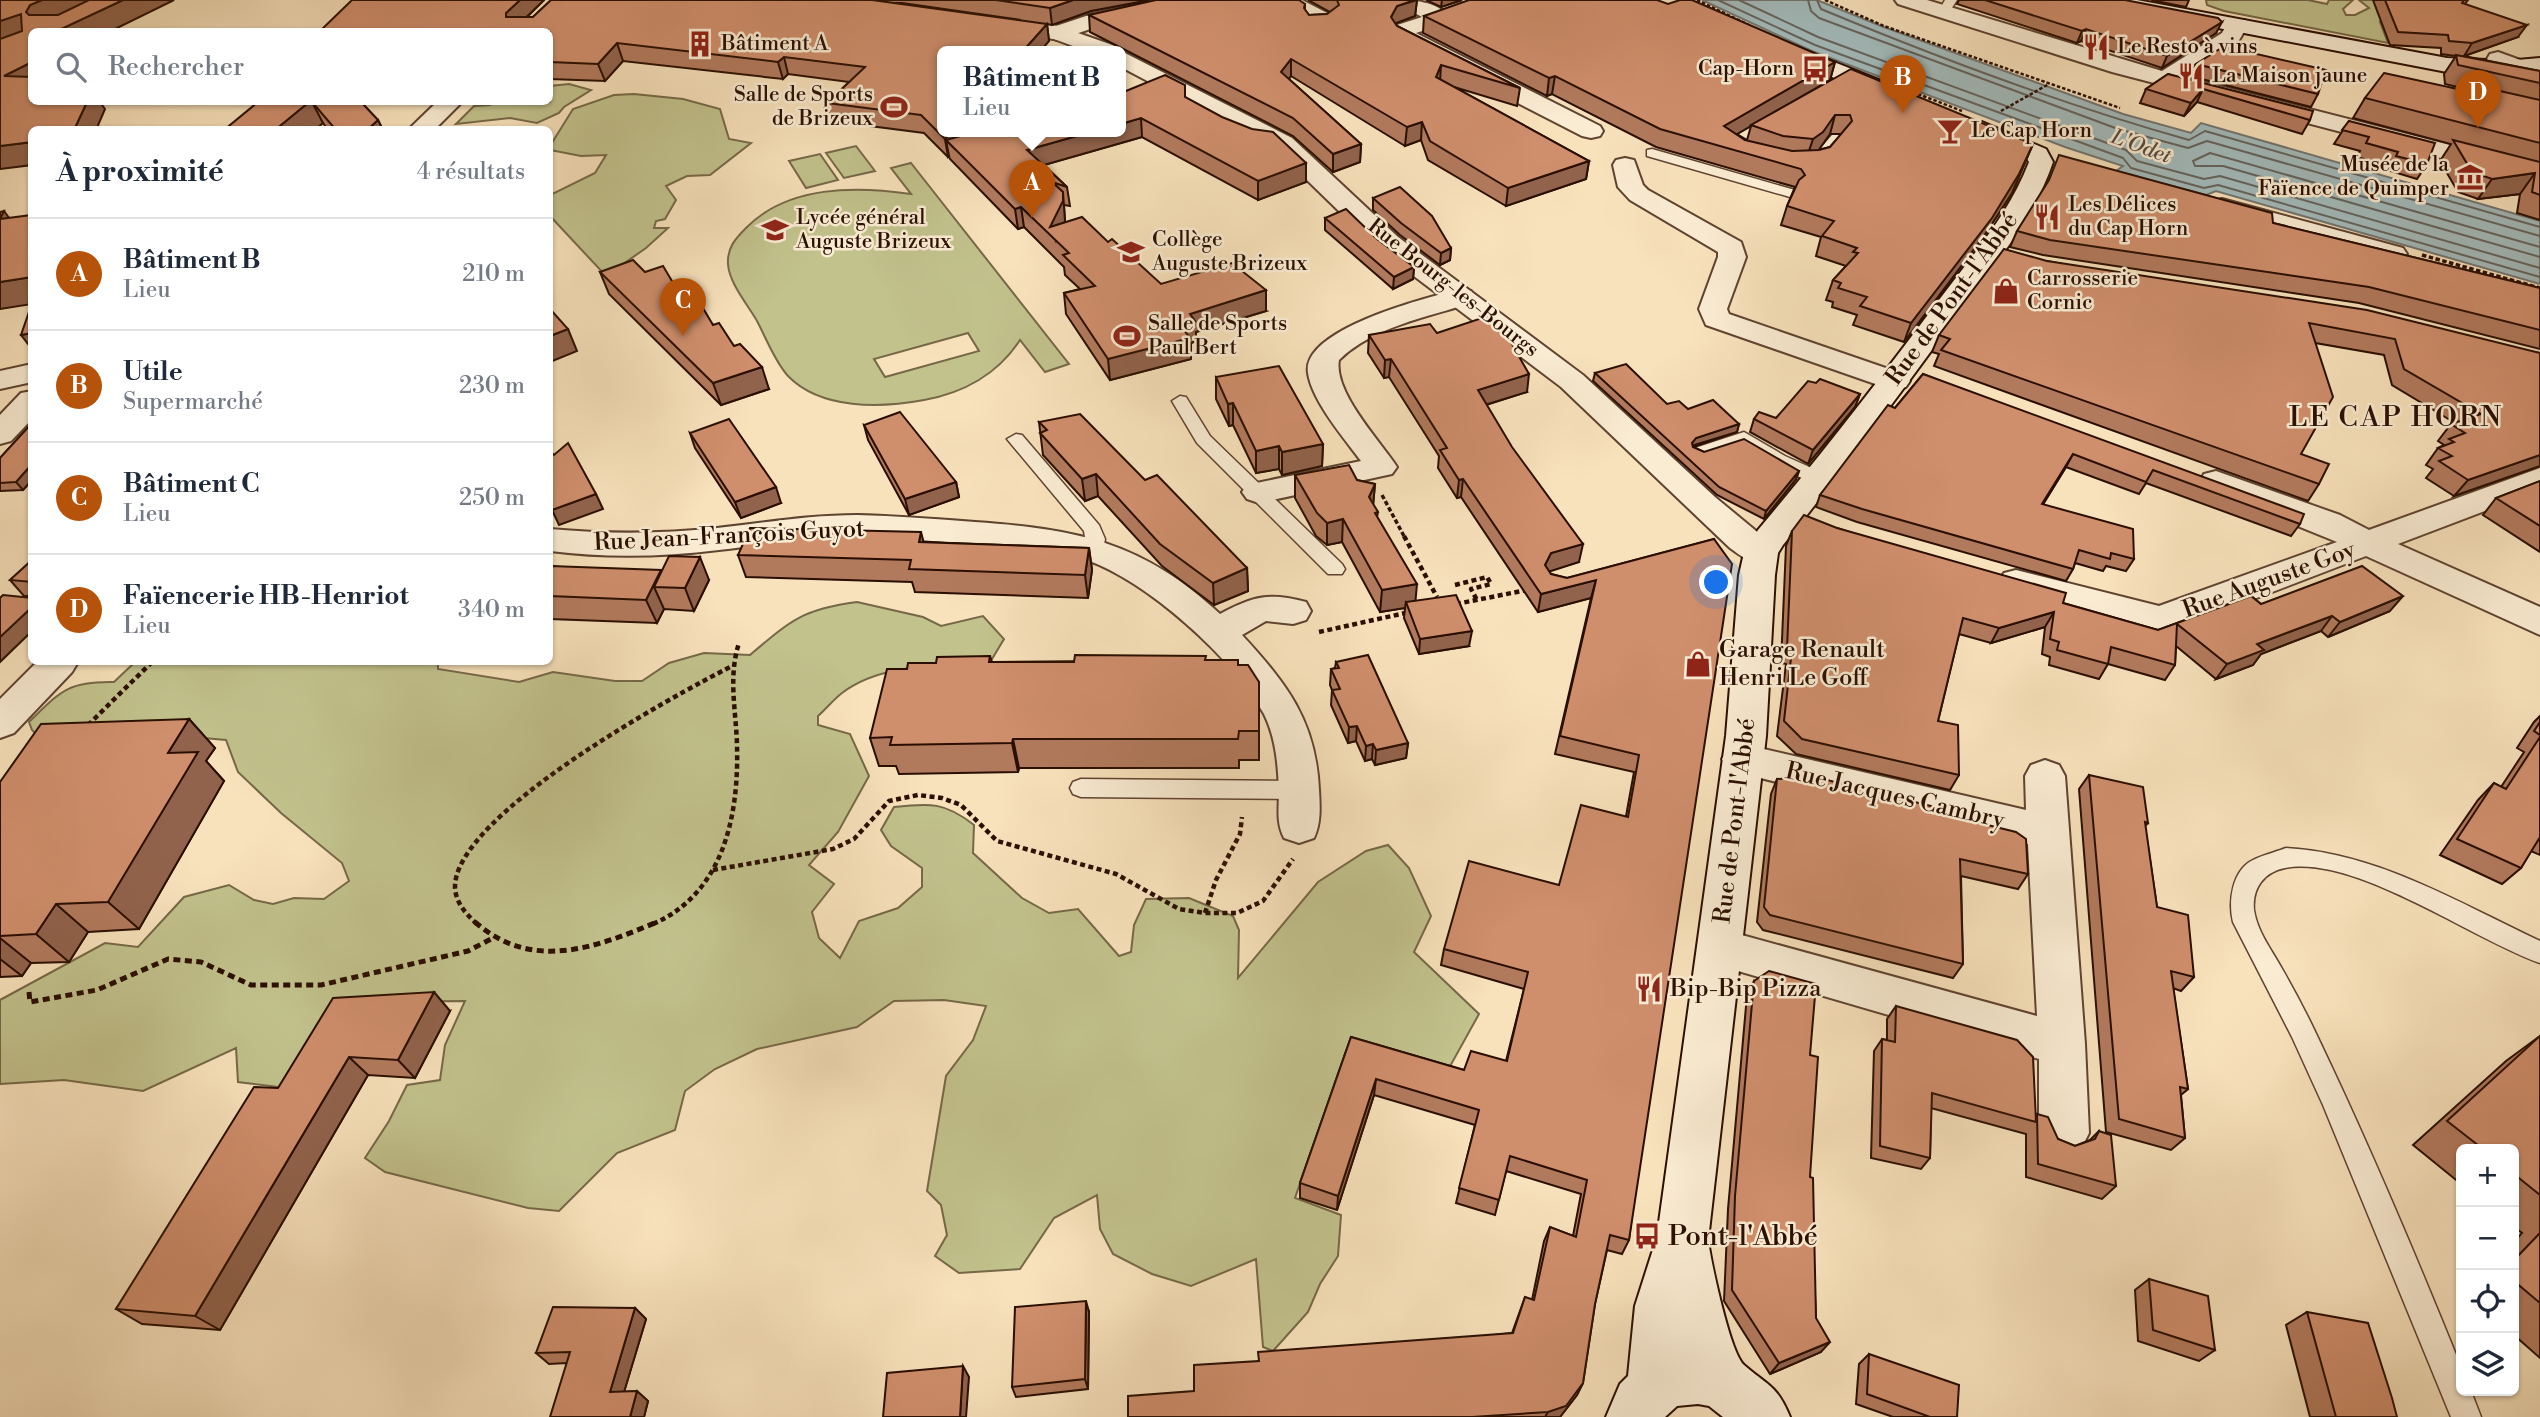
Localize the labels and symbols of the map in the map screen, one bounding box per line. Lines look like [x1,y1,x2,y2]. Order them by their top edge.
building icon: Bâtiment A [685,29,715,59]
place label: Bâtiment A [720,31,829,57]
restaurant icon: Le Resto à vins [2081,32,2111,62]
place label: Le Resto à vins [2117,34,2258,60]
bus stop icon: Cap-Horn [1800,54,1830,84]
pin: B [1880,55,1926,113]
place label: Cap-Horn [1698,56,1794,82]
restaurant icon: La Maison jaune [2176,61,2206,91]
place label: La Maison jaune [2212,63,2367,89]
pin: D [2455,70,2501,128]
place label: Salle de Sports de Brizeux [734,82,873,132]
sports icon: Salle de Sports de Brizeux [879,92,909,122]
bar icon: Le Cap Horn [1935,116,1965,146]
place label: Le Cap Horn [1971,118,2092,144]
water label: L'Odet [2107,124,2176,170]
place label: Musée de la Faïence de Quimper [2258,152,2449,202]
pin: A [1009,160,1055,218]
museum icon: Musée de la Faïence de Quimper [2455,162,2485,192]
place label: Les Délices du Cap Horn [2068,192,2189,242]
restaurant icon: Les Délices du Cap Horn [2032,202,2062,232]
place label: Lycée général Auguste Brizeux [795,205,951,255]
street label: Rue de Pont-l'Abbé [1879,207,2025,391]
street label: Rue Bourg-les-Bourgs [1362,213,1544,363]
school or university icon: Lycée général Auguste Brizeux [760,215,790,245]
place label: Collège Auguste Brizeux [1151,227,1307,277]
school or university icon: Collège Auguste Brizeux [1116,237,1146,267]
place label: Carrosserie Cornic [2027,266,2138,316]
shop icon: Carrosserie Cornic [1991,276,2021,306]
pin: C [660,278,706,336]
place label: Salle de Sports Paul Bert [1148,311,1287,361]
sports icon: Salle de Sports Paul Bert [1112,321,1142,351]
district label: LE CAP HORN [2289,400,2503,435]
street label: Rue Jean-François Guyot [593,514,866,558]
street label: Rue Auguste Goy [2178,535,2360,625]
your location [1699,565,1733,599]
place label: Garage Renault Henri Le Goff [1719,635,1885,693]
shop icon: Garage Renault Henri Le Goff [1683,649,1713,679]
street label: Rue de Pont-l'Abbé [1708,717,1762,925]
street label: Rue Jacques Cambry [1782,756,2008,836]
restaurant icon: Bip-Bip Pizza [1634,974,1664,1004]
place label: Bip-Bip Pizza [1669,974,1822,1004]
place label: Pont-l'Abbé [1668,1219,1818,1254]
bus stop icon: Pont-l'Abbé [1632,1221,1662,1251]

